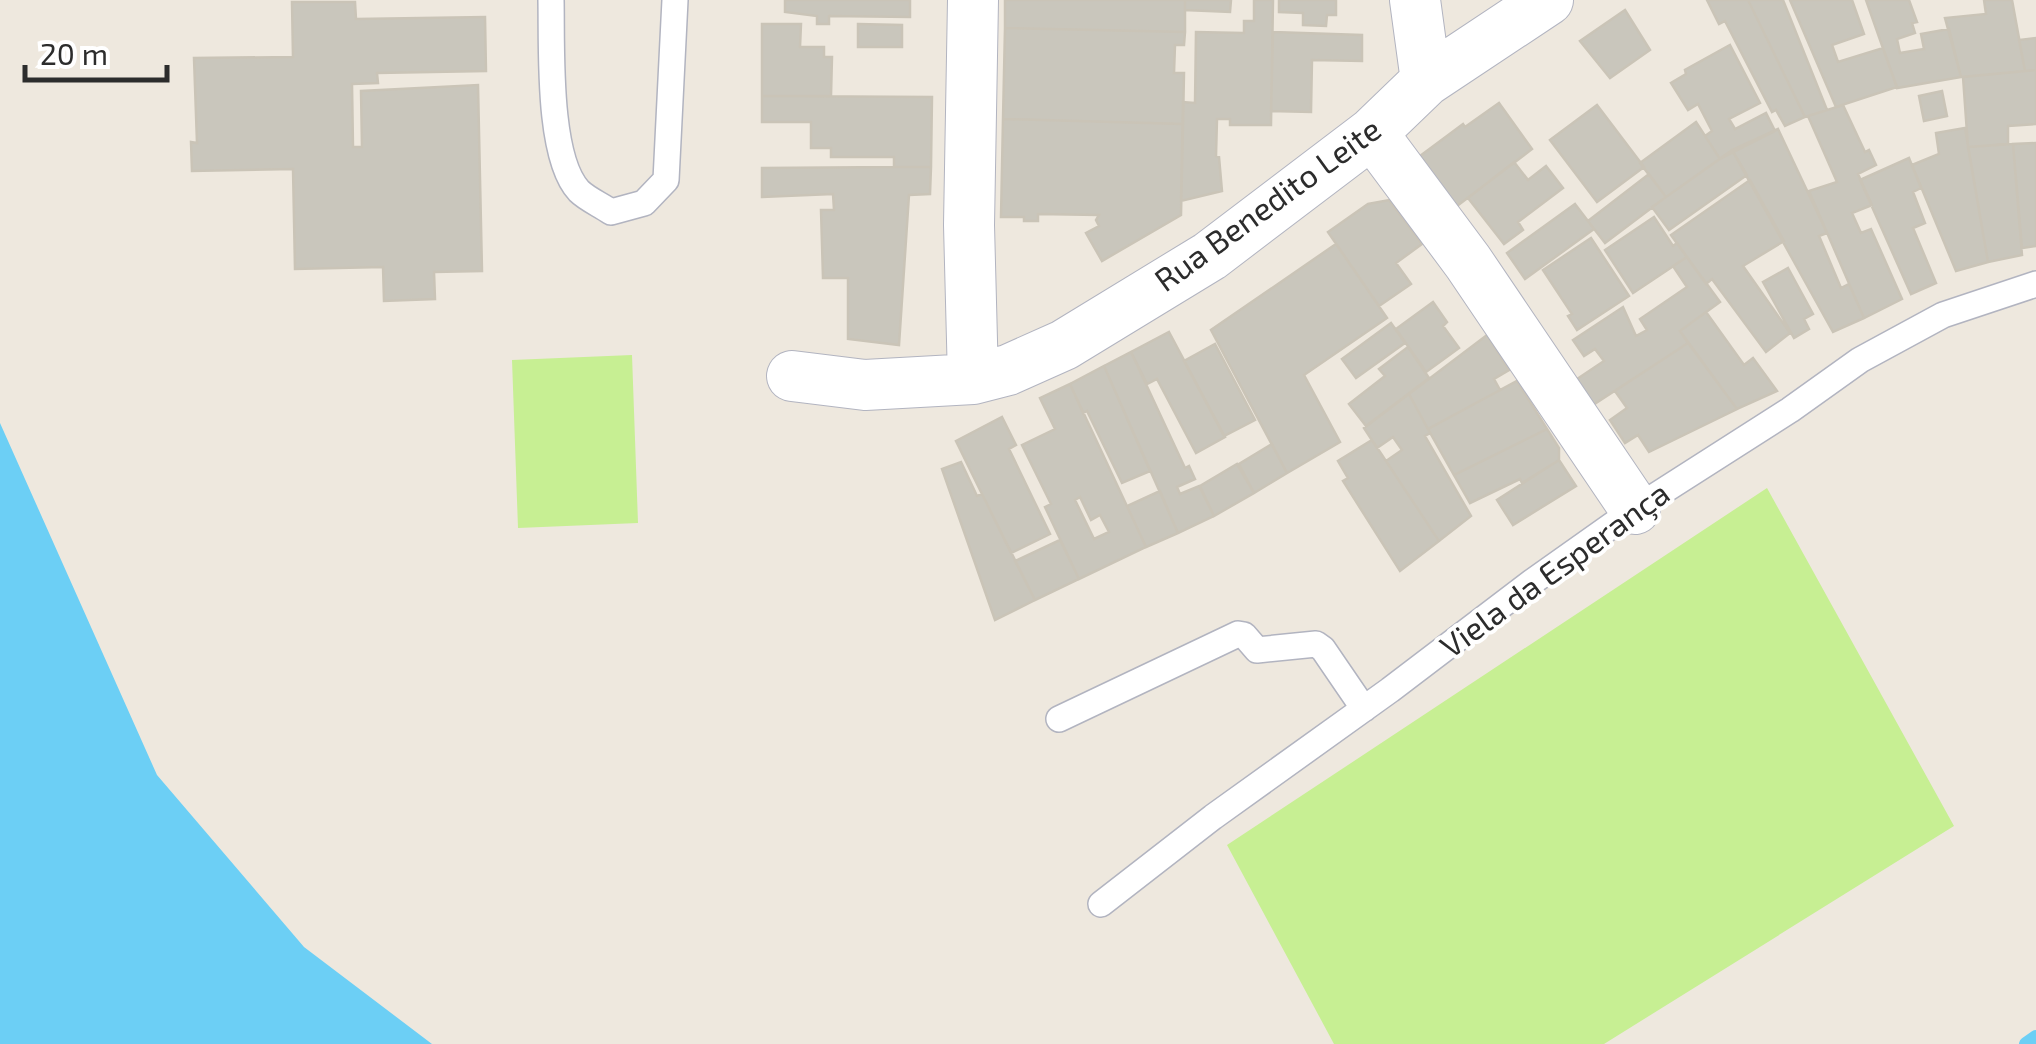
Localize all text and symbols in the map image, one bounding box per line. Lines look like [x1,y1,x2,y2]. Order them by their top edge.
scale bar [25,20,168,82]
text: 20 m [40,35,108,71]
street label: Rua Benedito Leite [1146,109,1387,298]
street label: Viela da Esperança [1432,472,1677,666]

